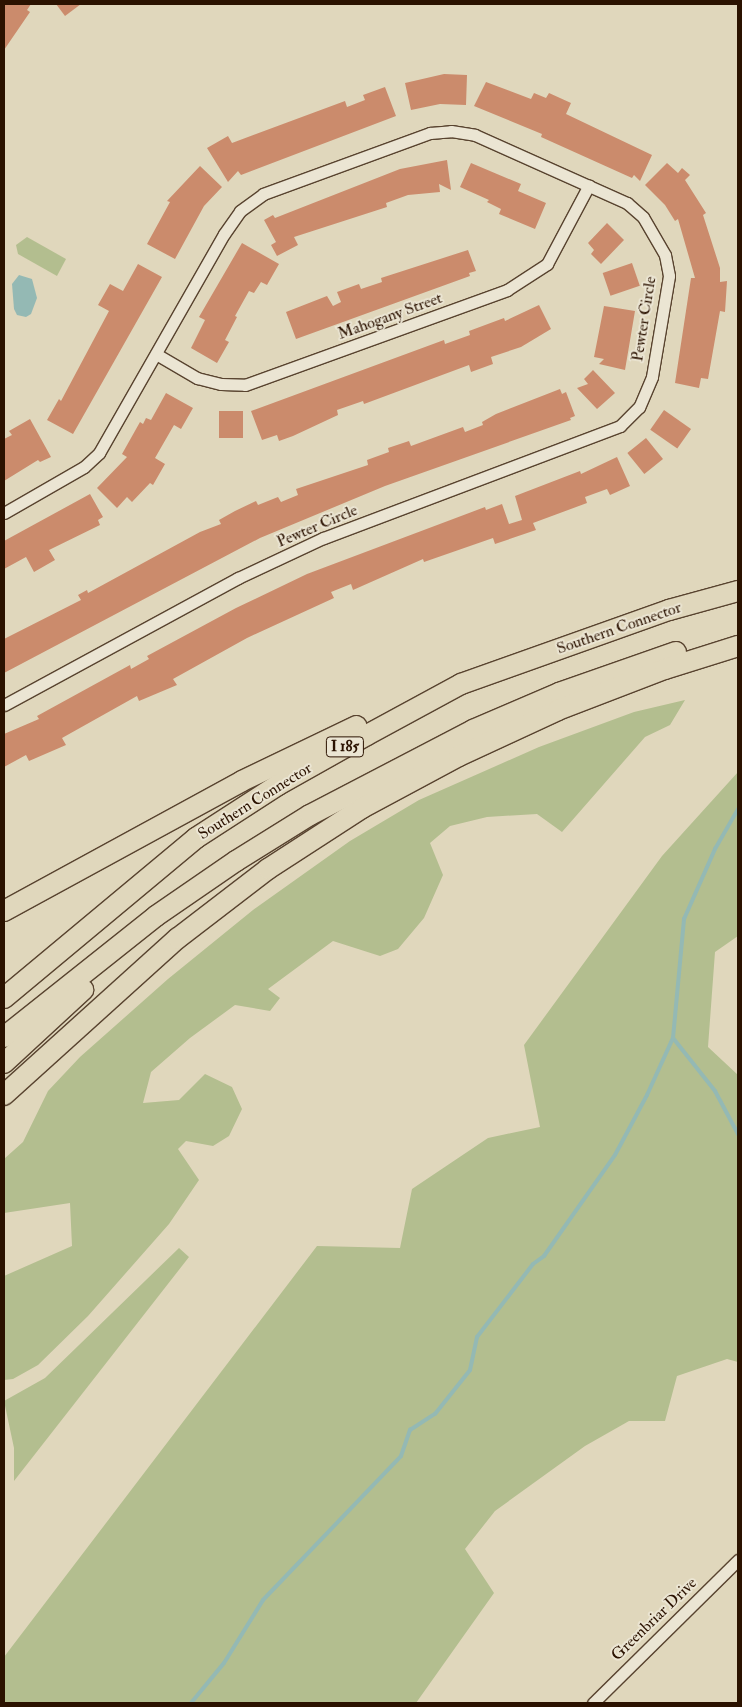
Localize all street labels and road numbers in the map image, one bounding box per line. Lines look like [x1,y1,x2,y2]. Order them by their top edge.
street label: Pewter Circle [628,275,660,363]
street label: Mahogany Street [335,288,445,344]
street label: Pewter Circle [274,500,360,552]
street label: Southern Connector [554,598,684,658]
road number: I 185 [325,734,365,760]
street label: Southern Connector [195,758,315,844]
street label: Greenbriar Drive [607,1573,701,1665]

